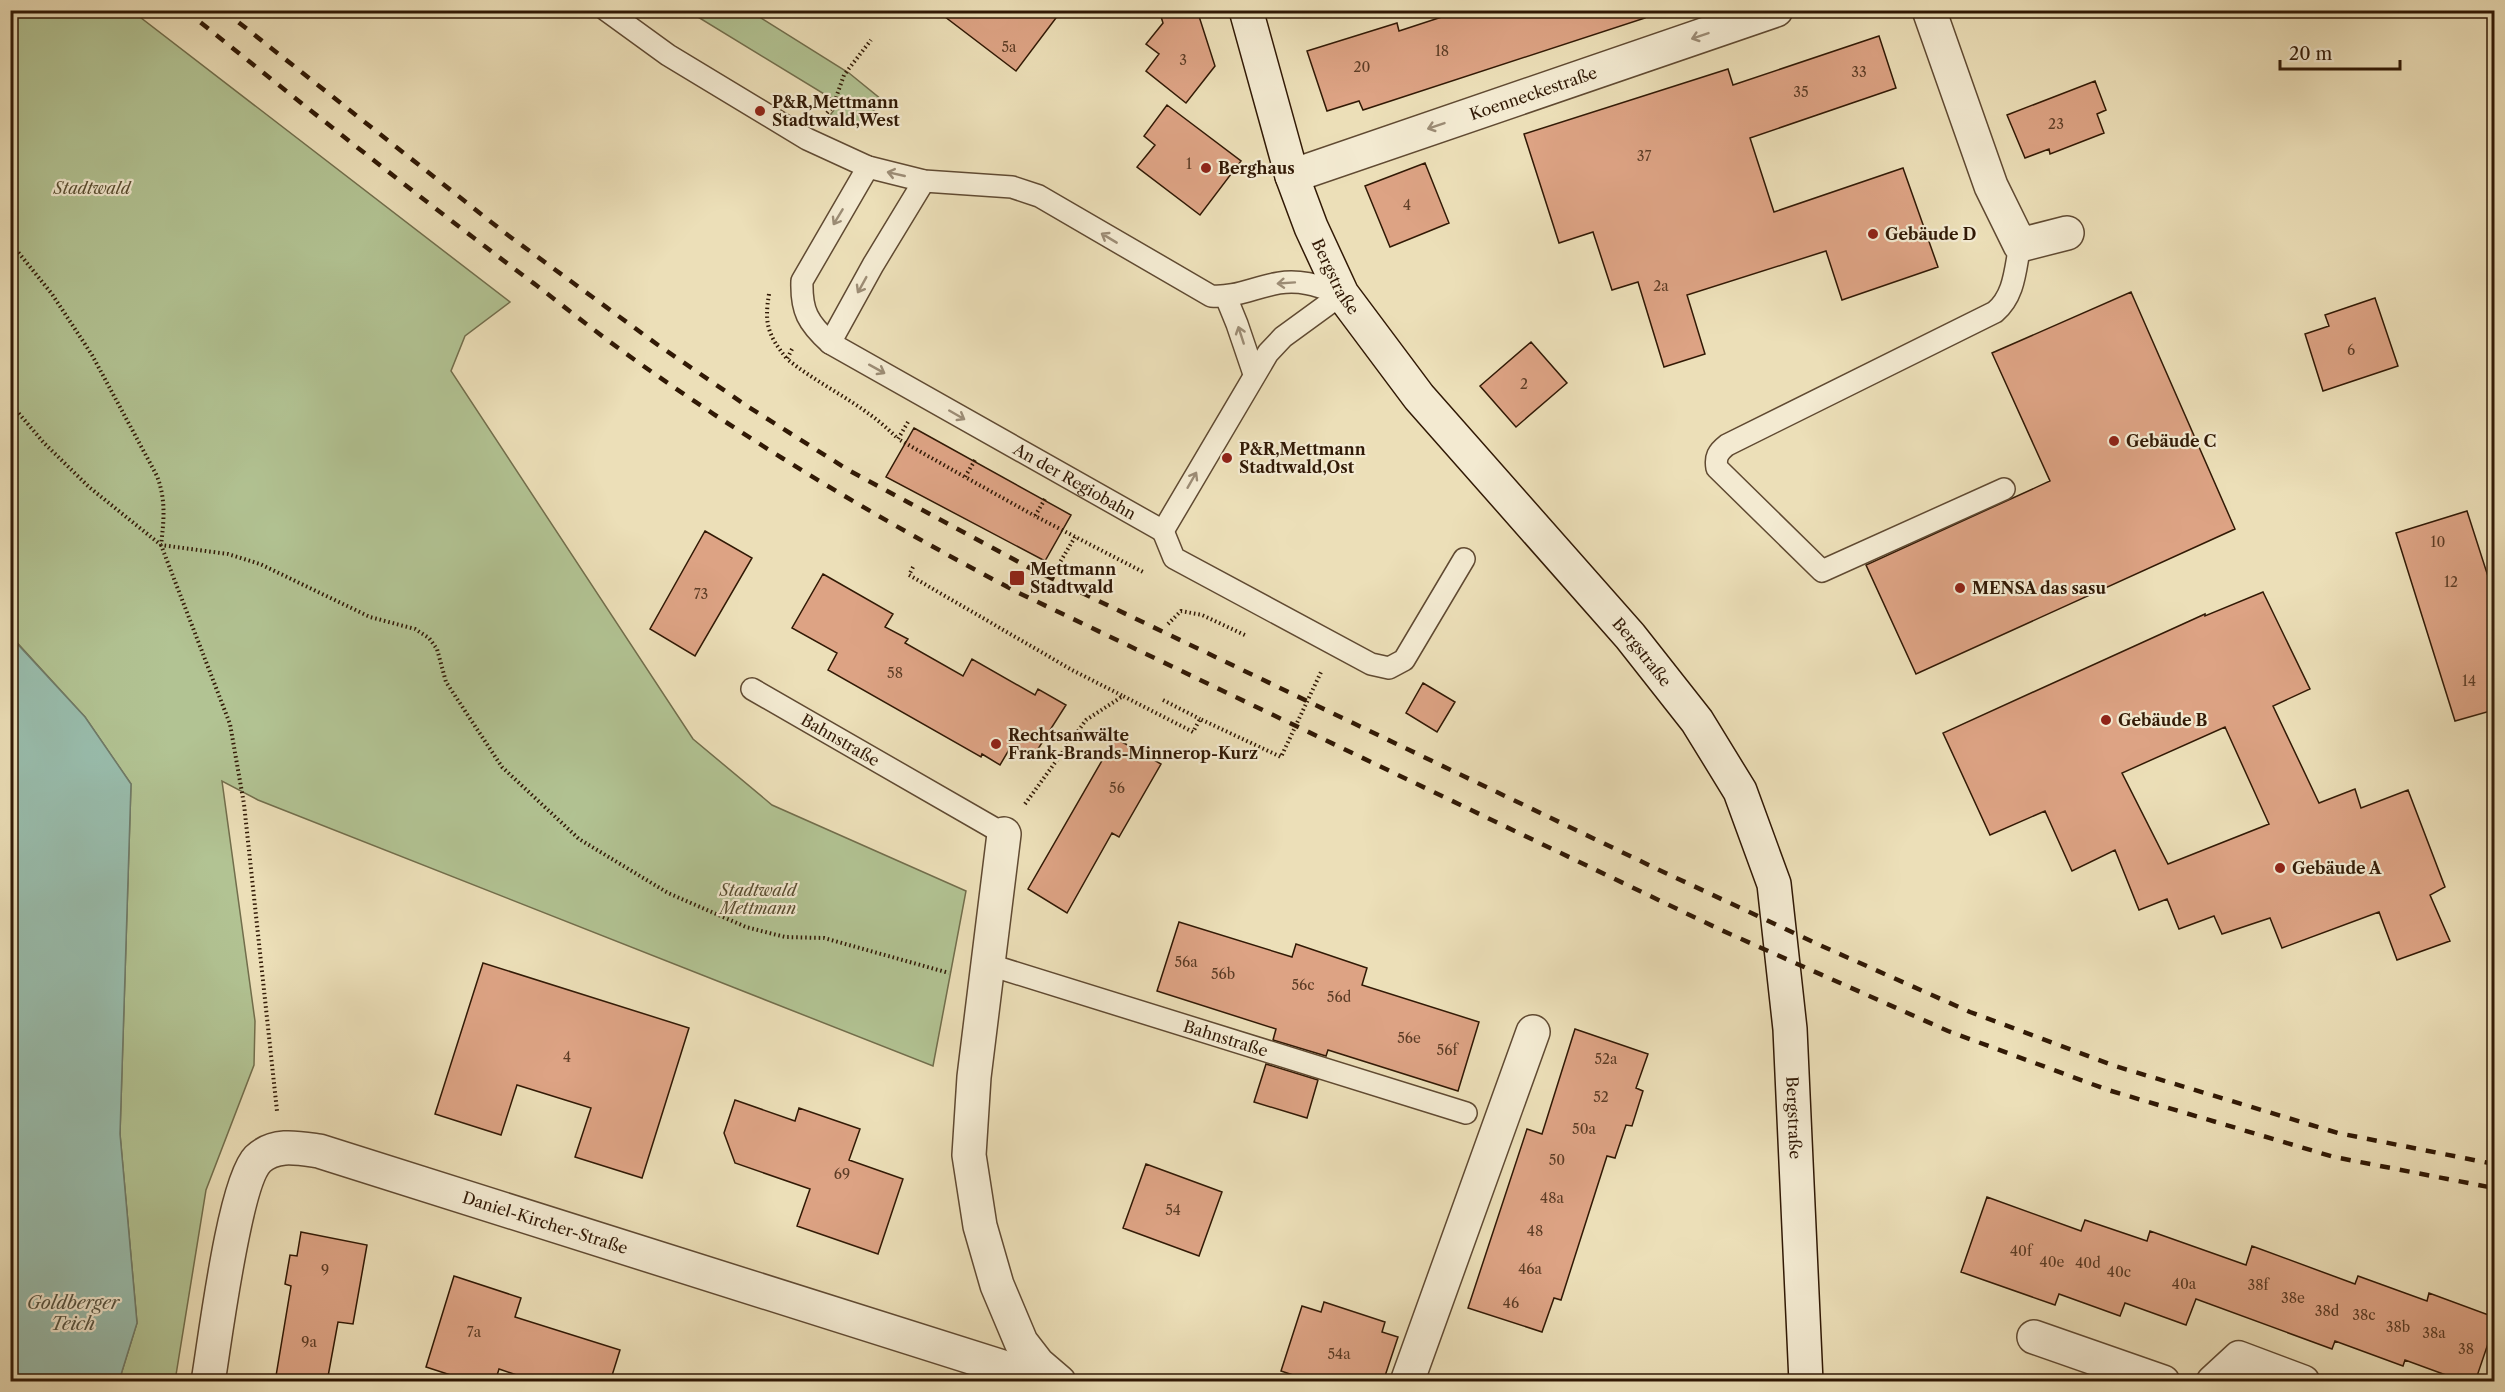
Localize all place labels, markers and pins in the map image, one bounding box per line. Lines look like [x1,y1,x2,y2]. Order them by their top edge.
place label: P&R,Mettmann Stadtwald,West [772,92,900,130]
marker: P&R,Mettmann Stadtwald,West [753,104,767,118]
place label: Berghaus [1218,158,1295,178]
marker: Berghaus [1199,161,1213,175]
place label: Gebäude D [1885,224,1977,244]
marker: Gebäude D [1866,227,1880,241]
place label: Gebäude C [2126,431,2217,451]
marker: Gebäude C [2107,434,2121,448]
place label: P&R,Mettmann Stadtwald,Ost [1239,439,1366,477]
marker: P&R,Mettmann Stadtwald,Ost [1220,451,1234,465]
place label: Mettmann Stadtwald [1030,559,1116,597]
marker: Mettmann Stadtwald [1008,569,1026,587]
place label: MENSA das sasu [1972,578,2107,598]
marker: MENSA das sasu [1953,581,1967,595]
place label: Gebäude B [2118,710,2208,730]
marker: Gebäude B [2099,713,2113,727]
place label: Rechtsanwälte Frank-Brands-Minnerop-Kurz [1008,725,1258,763]
marker: Rechtsanwälte Frank-Brands-Minnerop-Kurz [989,737,1003,751]
place label: Gebäude A [2292,858,2382,878]
marker: Gebäude A [2273,861,2287,875]

